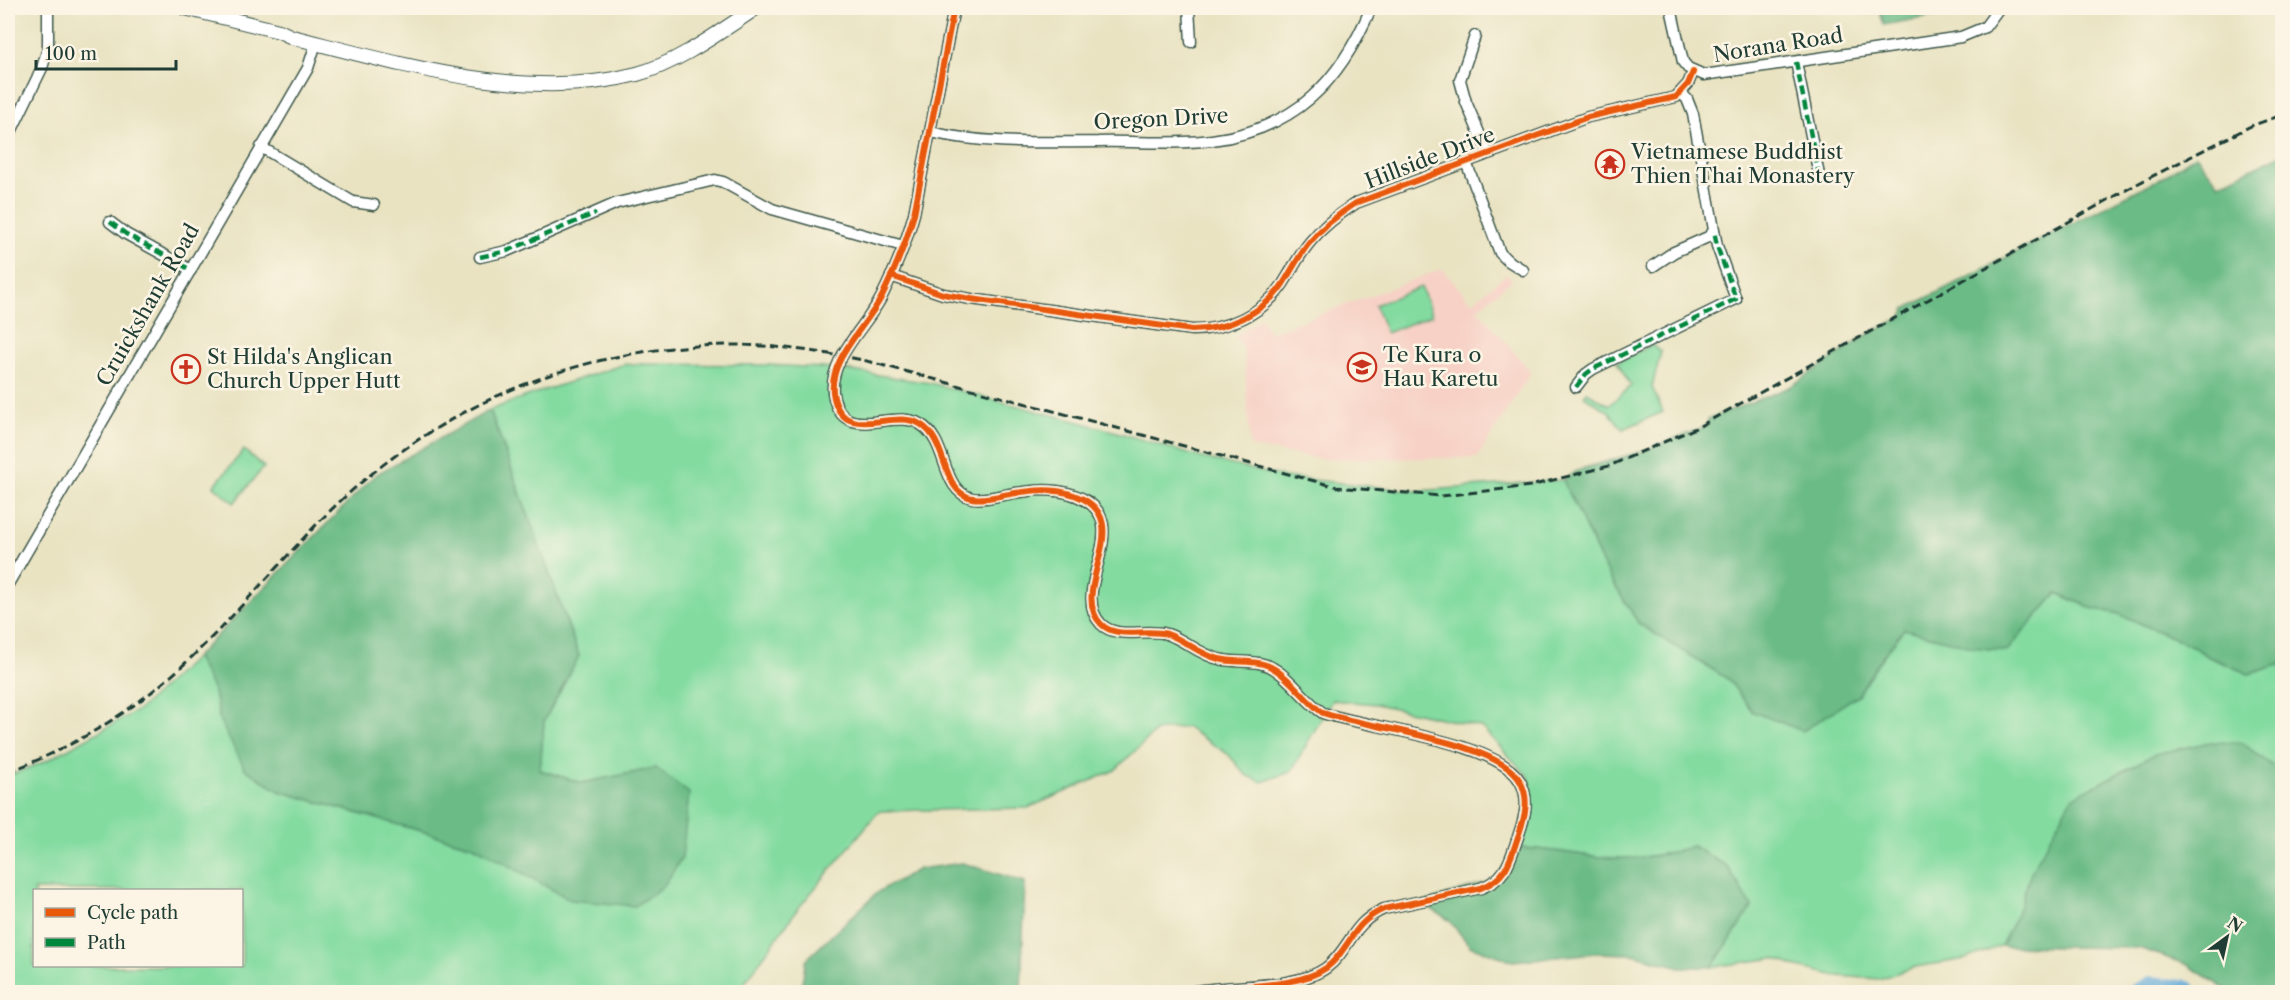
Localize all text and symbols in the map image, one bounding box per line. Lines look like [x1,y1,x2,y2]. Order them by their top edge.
street label: Norana Road [1711,22,1845,67]
scale bar [36,33,176,71]
text: 100 m [45,43,97,65]
street label: Oregon Drive [1093,102,1229,135]
street label: Hillside Drive [1361,121,1498,194]
place label: Vietnamese Buddhist Thien Thai Monastery [1630,139,1855,188]
temple icon: Vietnamese Buddhist Thien Thai Monastery [1594,148,1626,180]
street label: Cruickshank Road [91,219,204,390]
place label: Te Kura o Hau Karetu [1383,342,1499,391]
place label: St Hilda's Anglican Church Upper Hutt [207,344,401,393]
school or university icon: Te Kura o Hau Karetu [1346,351,1378,383]
church icon: St Hilda's Anglican Church Upper Hutt [170,353,202,385]
legend [33,889,243,967]
text: Cycle path [87,902,178,924]
north arrow [2197,907,2257,967]
text: N [2224,912,2247,937]
text: Path [87,932,126,954]

